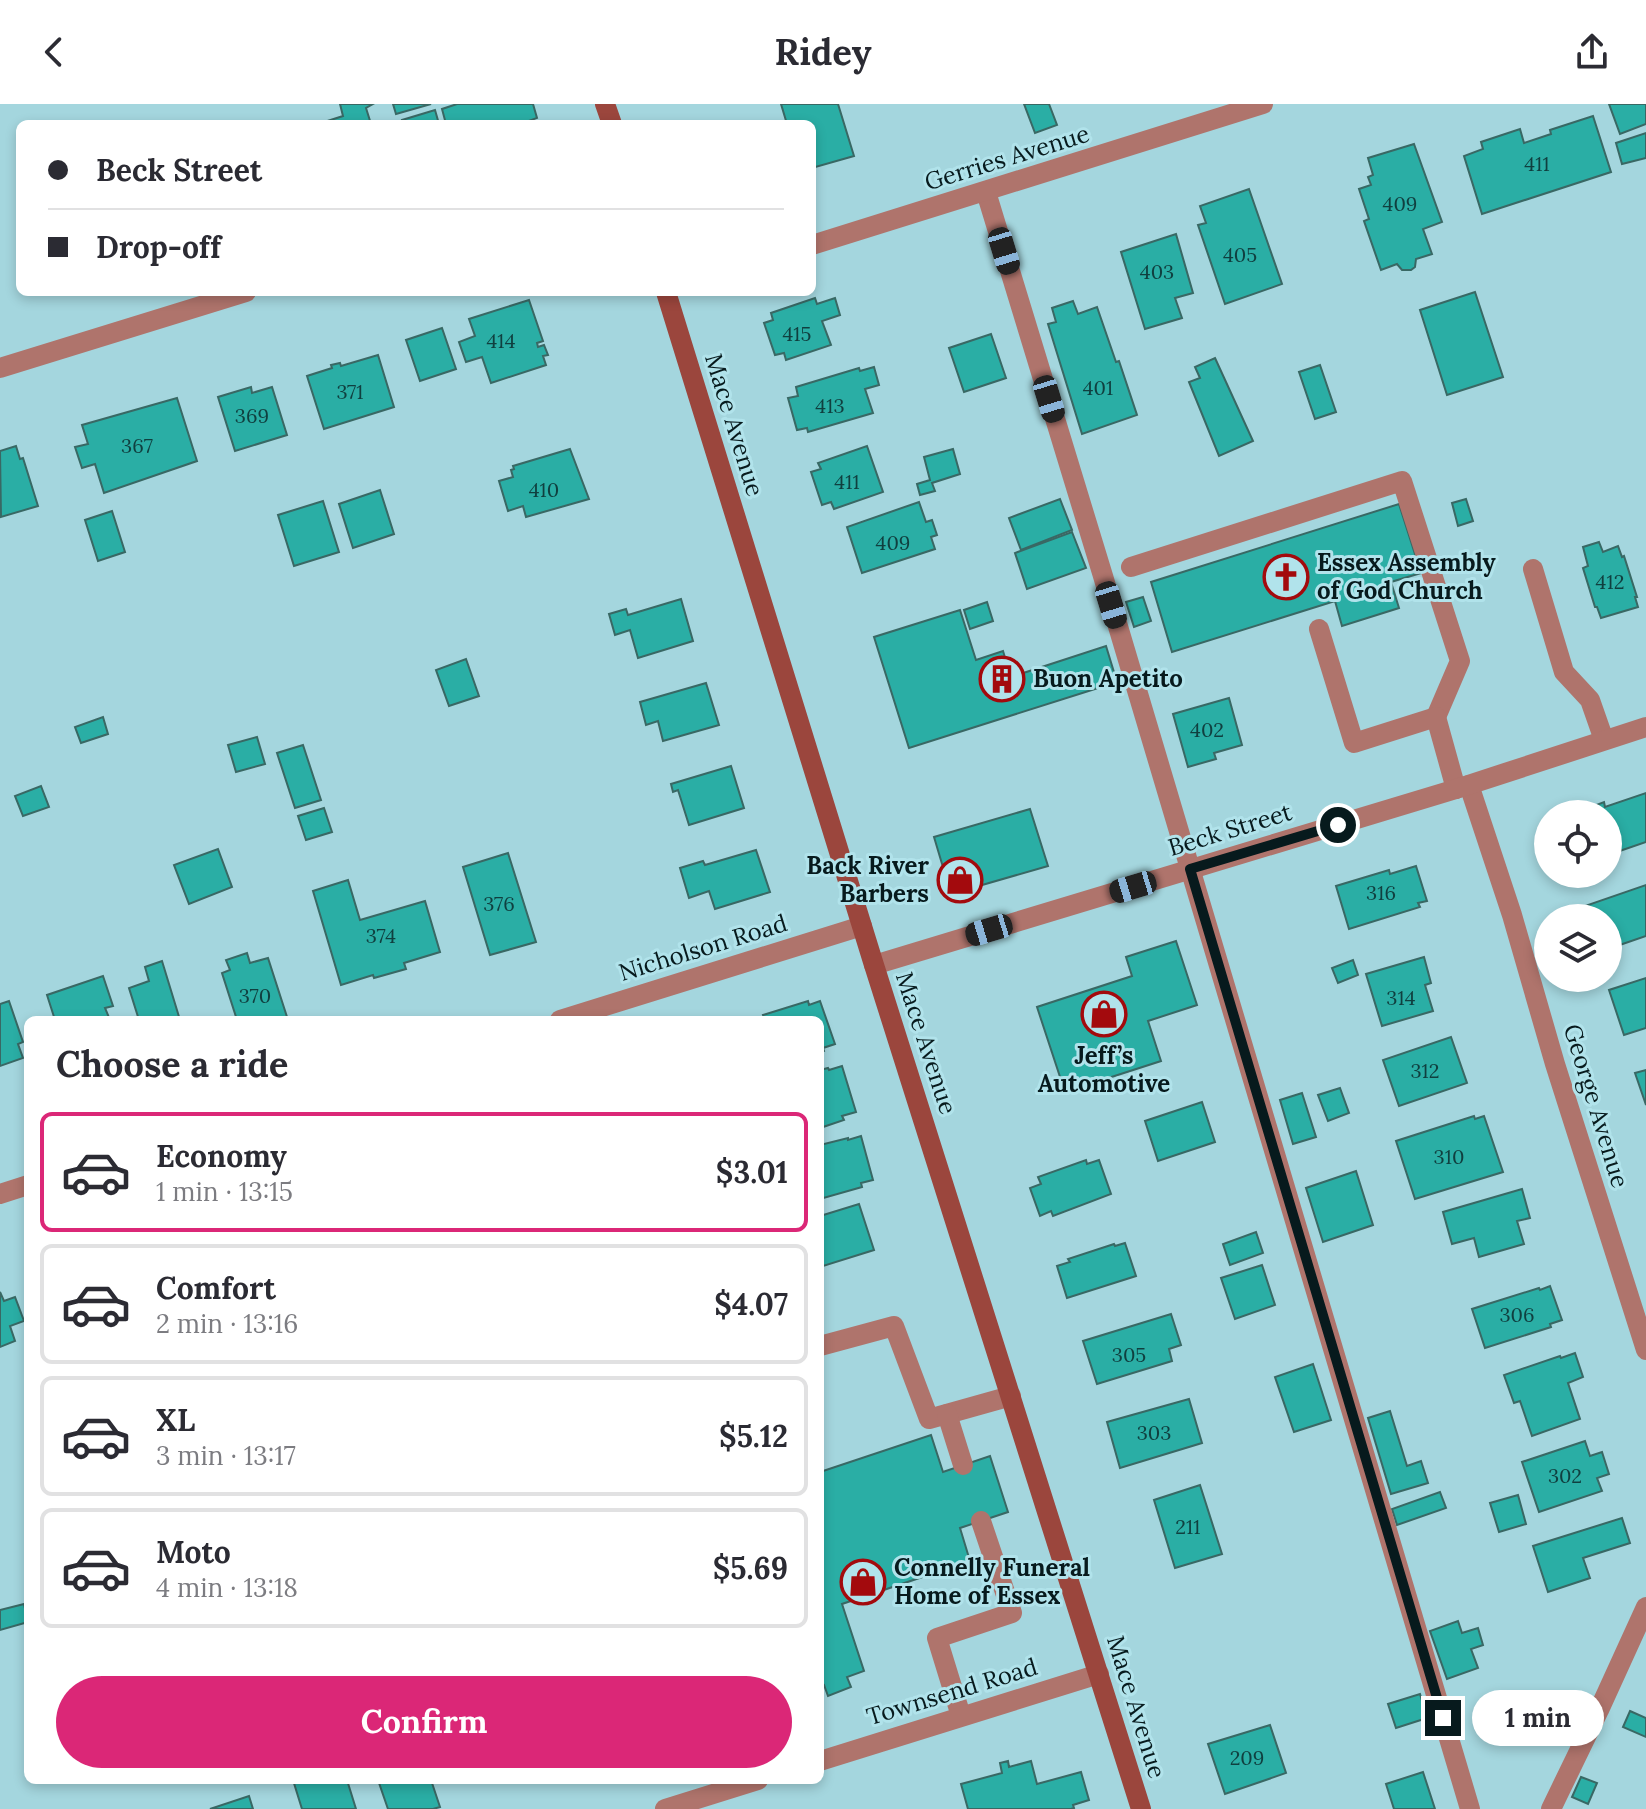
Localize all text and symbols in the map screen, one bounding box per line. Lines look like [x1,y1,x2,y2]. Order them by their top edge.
text: Ridey [775,29,871,75]
icon: back [32,30,76,74]
icon: share [1570,30,1614,74]
street label: Gerries Avenue [921,118,1093,197]
text: Beck Street [96,151,262,189]
house number: 411 [1524,151,1550,176]
house number: 409 [1383,191,1417,216]
car [986,225,1022,277]
text: Drop-off [96,228,221,266]
house number: 405 [1223,242,1257,267]
house number: 403 [1140,259,1174,284]
house number: 415 [782,321,812,346]
house number: 414 [487,328,516,353]
street label: Mace Avenue [698,350,771,500]
car [1031,373,1067,425]
house number: 401 [1083,375,1113,400]
house number: 371 [336,379,364,404]
house number: 413 [815,393,845,418]
house number: 369 [235,403,269,428]
house number: 367 [121,433,153,458]
house number: 411 [834,469,860,494]
house number: 410 [529,477,559,502]
house number: 409 [876,530,910,555]
place label: Essex Assembly of God Church [1317,547,1497,606]
church icon: Essex Assembly of God Church [1262,553,1310,601]
house number: 412 [1596,569,1624,594]
car [1093,579,1129,631]
building icon: Buon Apetito [978,655,1026,703]
place label: Buon Apetito [1033,663,1183,694]
house number: 402 [1190,717,1224,742]
street label: Beck Street [1164,796,1296,863]
map controls [1534,800,1622,992]
button: locate [1534,800,1622,888]
route start [1320,807,1356,843]
place label: Back River Barbers [806,850,929,909]
shop icon: Back River Barbers [936,856,984,904]
car [1107,869,1159,905]
house number: 316 [1366,880,1396,905]
house number: 376 [483,891,515,916]
button: layers [1534,904,1622,992]
street label: Nicholson Road [615,907,791,988]
car [963,912,1015,948]
house number: 374 [366,923,396,948]
street label: Mace Avenue [889,968,964,1118]
house number: 370 [239,983,271,1008]
house number: 314 [1386,985,1416,1010]
shop icon: Jeff’s Automotive [1080,990,1128,1038]
street label: George Avenue [1557,1020,1636,1191]
place label: Jeff’s Automotive [1038,1040,1170,1099]
text: Choose a ride [56,1041,288,1087]
house number: 312 [1410,1058,1440,1083]
icon: car [60,1136,132,1208]
text: Economy [156,1137,287,1175]
house number: 310 [1434,1144,1464,1169]
text: $3.01 [716,1153,788,1191]
text: 1 min · 13:15 [156,1175,293,1208]
icon: car [60,1268,132,1340]
text: Comfort [156,1269,276,1307]
text: $4.07 [714,1285,788,1323]
house number: 306 [1499,1302,1535,1327]
text: 2 min · 13:16 [156,1307,298,1340]
house number: 305 [1112,1342,1146,1367]
icon: car [60,1400,132,1472]
text: XL [156,1401,195,1439]
text: $5.12 [719,1417,788,1455]
house number: 303 [1137,1420,1171,1445]
text: 3 min · 13:17 [156,1439,296,1472]
house number: 302 [1548,1463,1582,1488]
house number: 211 [1175,1514,1201,1539]
icon: car [60,1532,132,1604]
text: Moto [156,1533,231,1571]
text: $5.69 [713,1549,788,1587]
place label: Connelly Funeral Home of Essex [894,1552,1090,1611]
shop icon: Connelly Funeral Home of Essex [839,1558,887,1606]
text: 4 min · 13:18 [156,1571,298,1604]
street label: Mace Avenue [1100,1632,1173,1782]
street label: Townsend Road [863,1651,1041,1732]
button: Confirm [56,1676,792,1768]
callout: 1 min [1471,1690,1603,1746]
route end [1425,1700,1461,1736]
text: 1 min [1505,1701,1571,1734]
house number: 209 [1230,1745,1264,1770]

